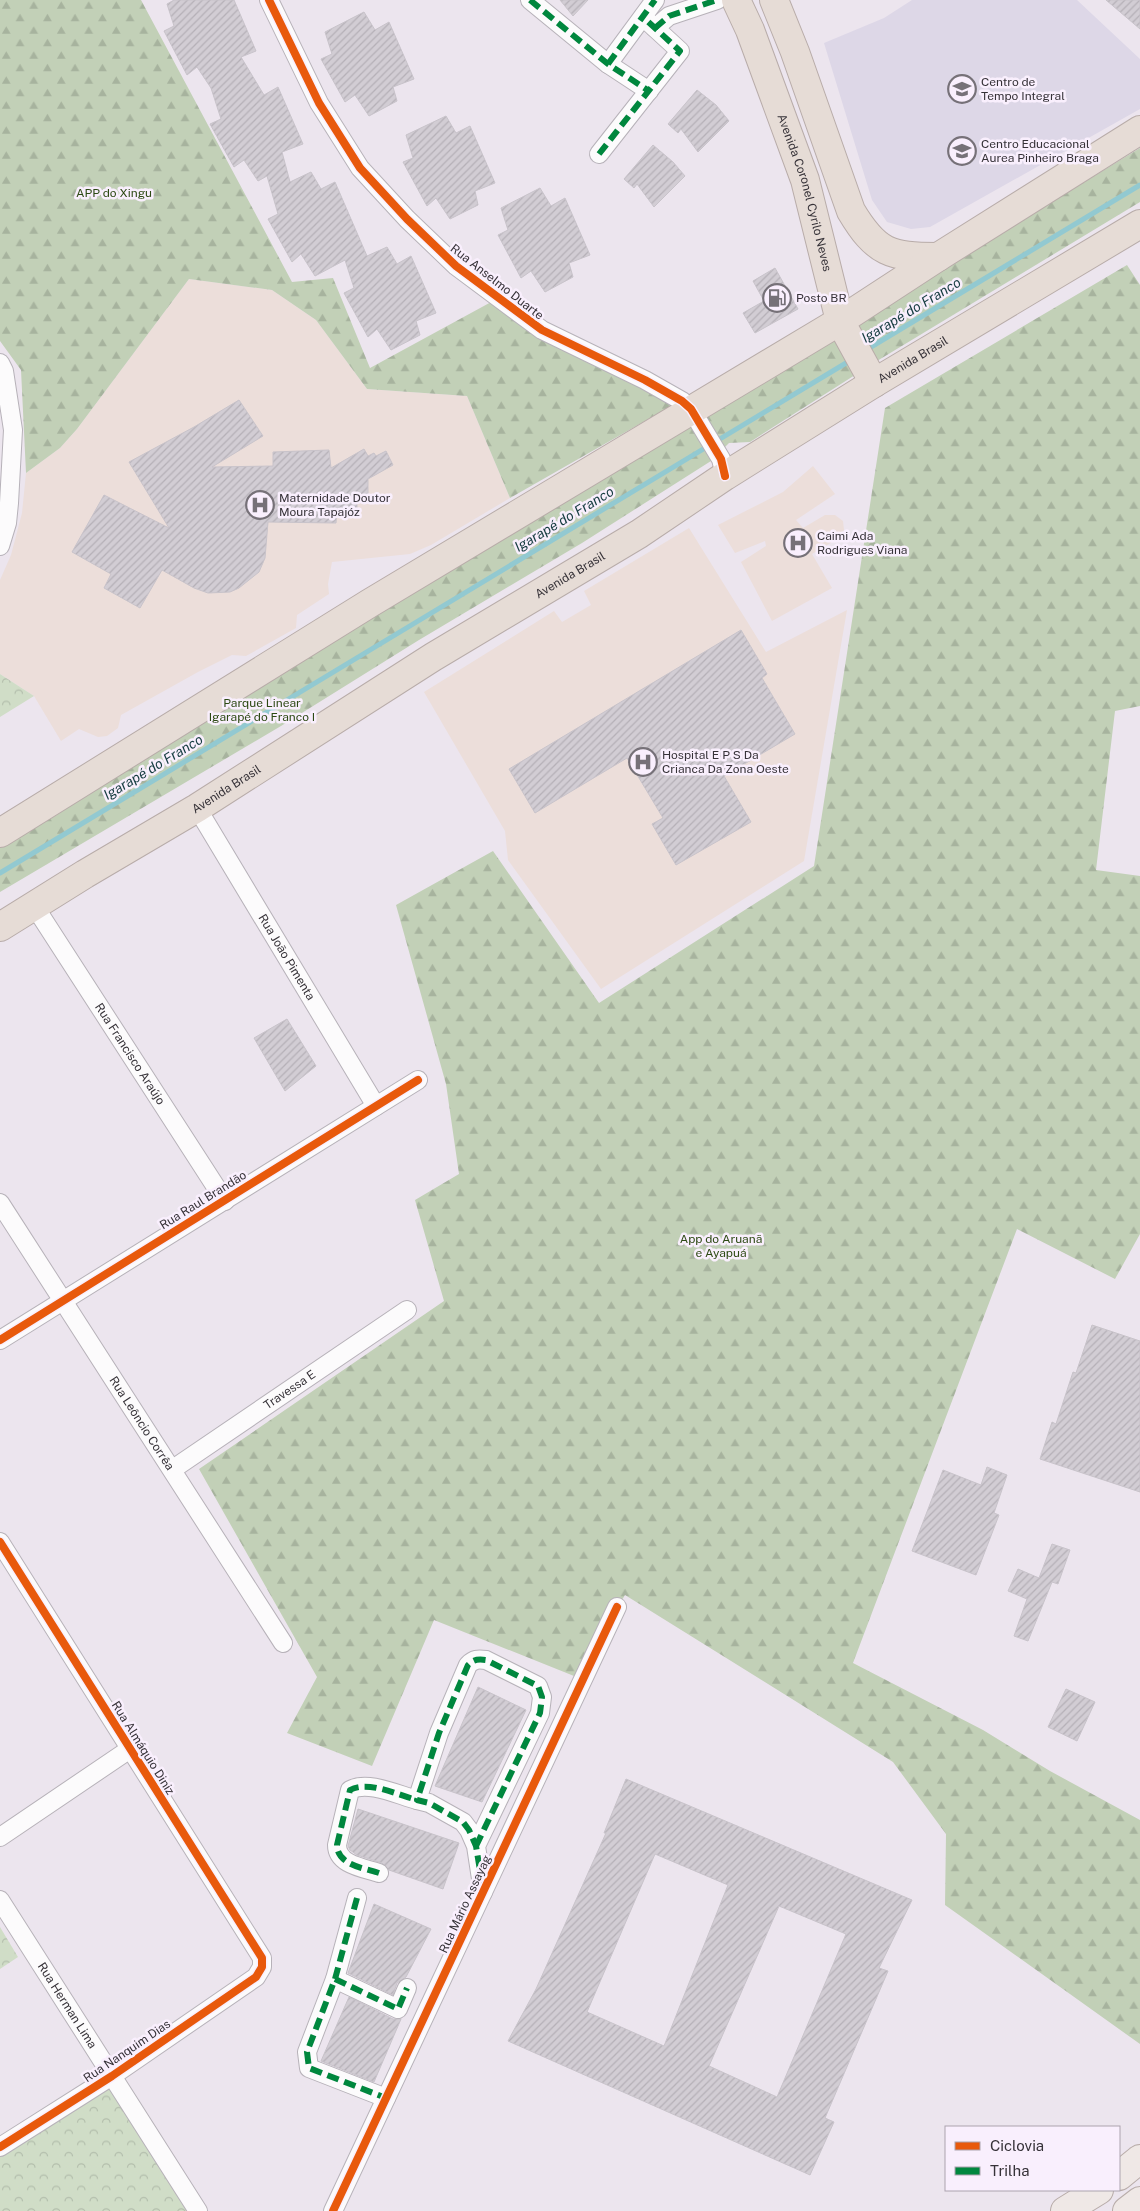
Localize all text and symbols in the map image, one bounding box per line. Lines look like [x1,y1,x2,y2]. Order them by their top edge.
school or university icon: Centro de Tempo Integral [947,74,977,104]
place label: Centro de Tempo Integral [981,75,1065,103]
street label: Avenida Coronel Cyrilo Neves [774,112,834,273]
school or university icon: Centro Educacional Aurea Pinheiro Braga [947,136,977,166]
place label: Centro Educacional Aurea Pinheiro Braga [981,137,1099,165]
park label: APP do Xingu [76,186,152,200]
street label: Rua Anselmo Duarte [448,241,546,323]
water label: Igarapé do Franco [858,274,964,346]
fuel station icon: Posto BR [762,283,792,313]
place label: Posto BR [796,291,847,305]
street label: Avenida Brasil [875,333,951,386]
water label: Igarapé do Franco [511,483,617,555]
hospital icon: Maternidade Doutor Moura Tapajóz [245,490,275,520]
place label: Maternidade Doutor Moura Tapajóz [279,491,391,519]
hospital icon: Caimi Ada Rodrigues Viana [783,528,813,558]
place label: Caimi Ada Rodrigues Viana [817,529,907,557]
street label: Avenida Brasil [533,549,608,601]
park label: Parque Linear Igarapé do Franco I [209,696,315,724]
water label: Igarapé do Franco [100,731,206,803]
hospital icon: Hospital E P S Da Crianca Da Zona Oeste [628,747,658,777]
place label: Hospital E P S Da Crianca Da Zona Oeste [662,748,789,776]
street label: Avenida Brasil [189,762,264,816]
street label: Rua João Pimenta [255,912,318,1003]
street label: Rua Francisco Araújo [92,1001,168,1107]
street label: Rua Raul Brandão [157,1168,249,1232]
park label: App do Aruanã e Ayapuá [680,1232,762,1260]
street label: Travessa E [261,1367,318,1412]
street label: Rua Leôncio Corrêa [106,1374,177,1473]
street label: Rua Almáquio Diniz [109,1699,178,1797]
street label: Rua Mário Assayag [436,1853,494,1955]
street label: Rua Herman Lima [35,1960,100,2051]
street label: Rua Nanquim Dias [81,2017,173,2085]
legend [945,2126,1120,2191]
text: Ciclovia [990,2137,1044,2154]
text: Trilha [990,2162,1029,2179]

